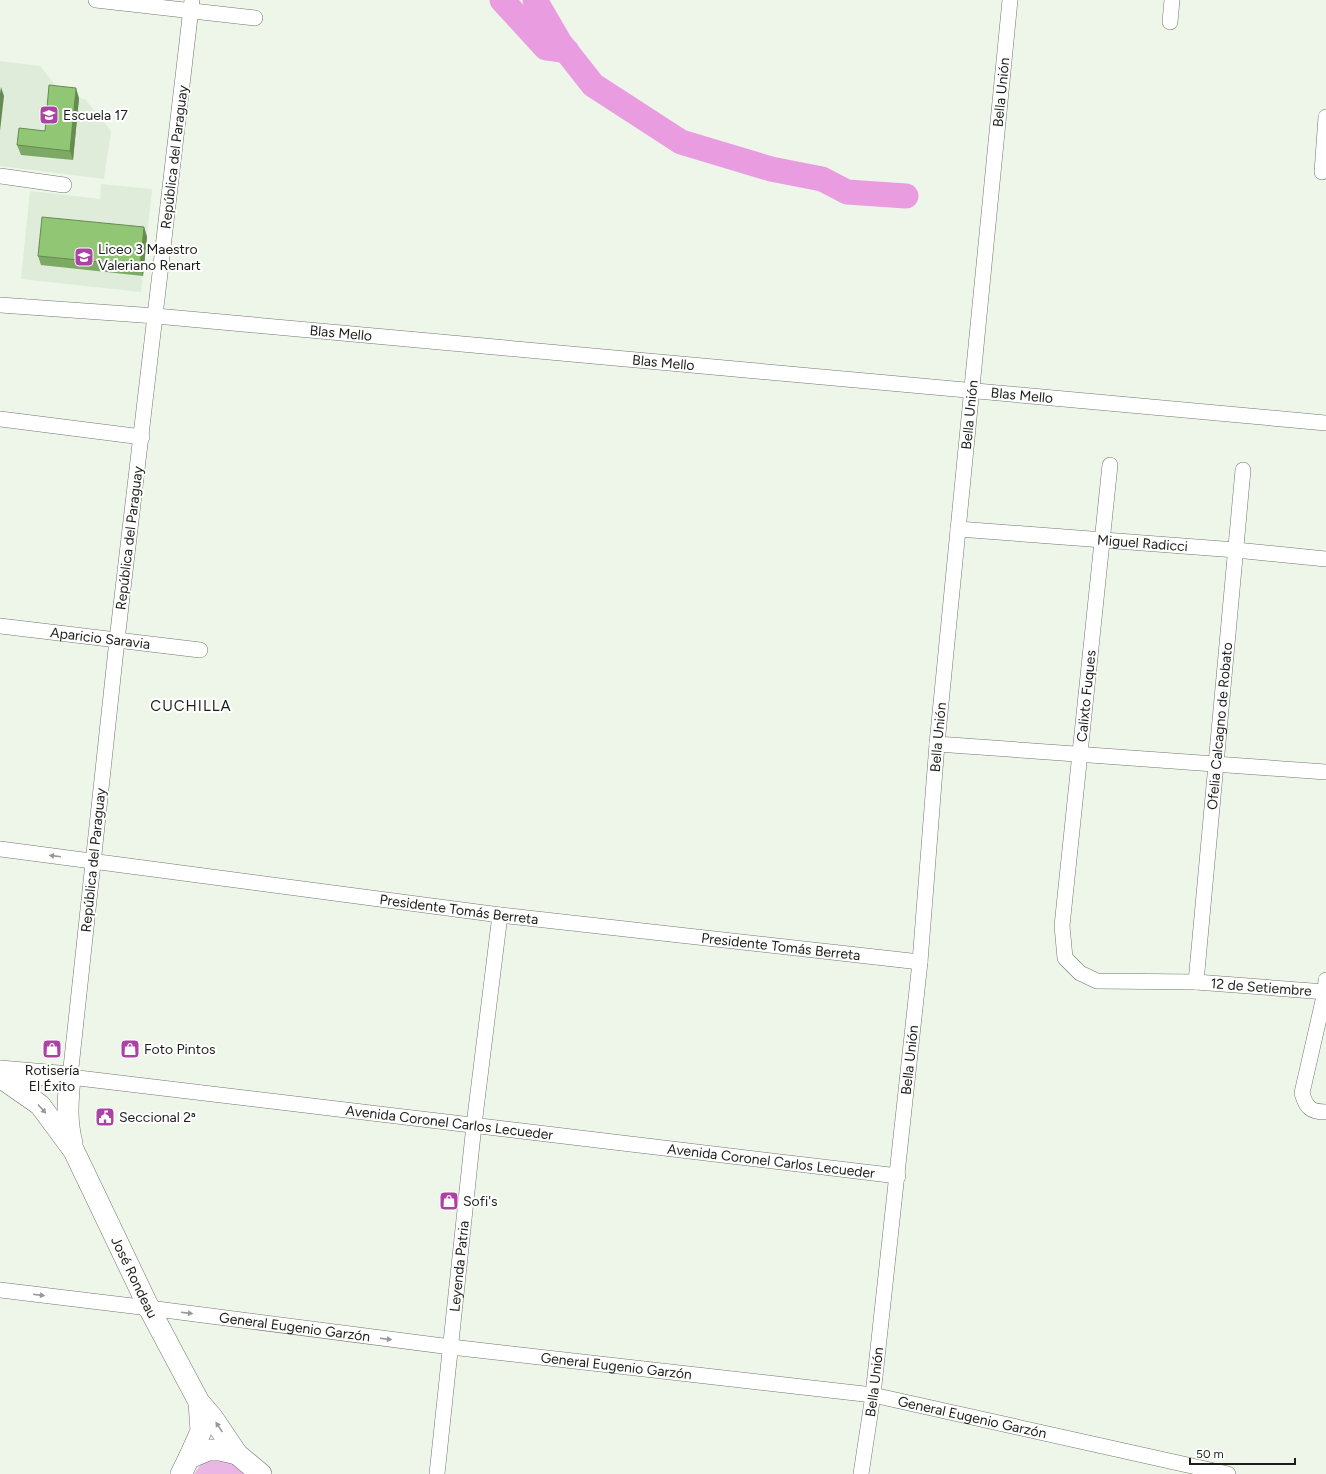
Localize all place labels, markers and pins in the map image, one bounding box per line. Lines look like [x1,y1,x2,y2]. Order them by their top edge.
school or university icon: Escuela 17 [38,104,60,126]
place label: Escuela 17 [63,107,128,124]
place label: Liceo 3 Maestro Valeriano Renart [98,241,201,274]
school or university icon: Liceo 3 Maestro Valeriano Renart [73,246,95,268]
shop icon: Rotisería El Éxito [41,1038,63,1060]
shop icon: Foto Pintos [119,1038,141,1060]
place label: Foto Pintos [144,1041,216,1058]
place label: Rotisería El Éxito [25,1062,79,1095]
public building icon: Seccional 2ª [94,1106,116,1128]
place label: Seccional 2ª [119,1109,196,1126]
shop icon: Sofi's [438,1190,460,1212]
place label: Sofi's [463,1193,497,1210]

